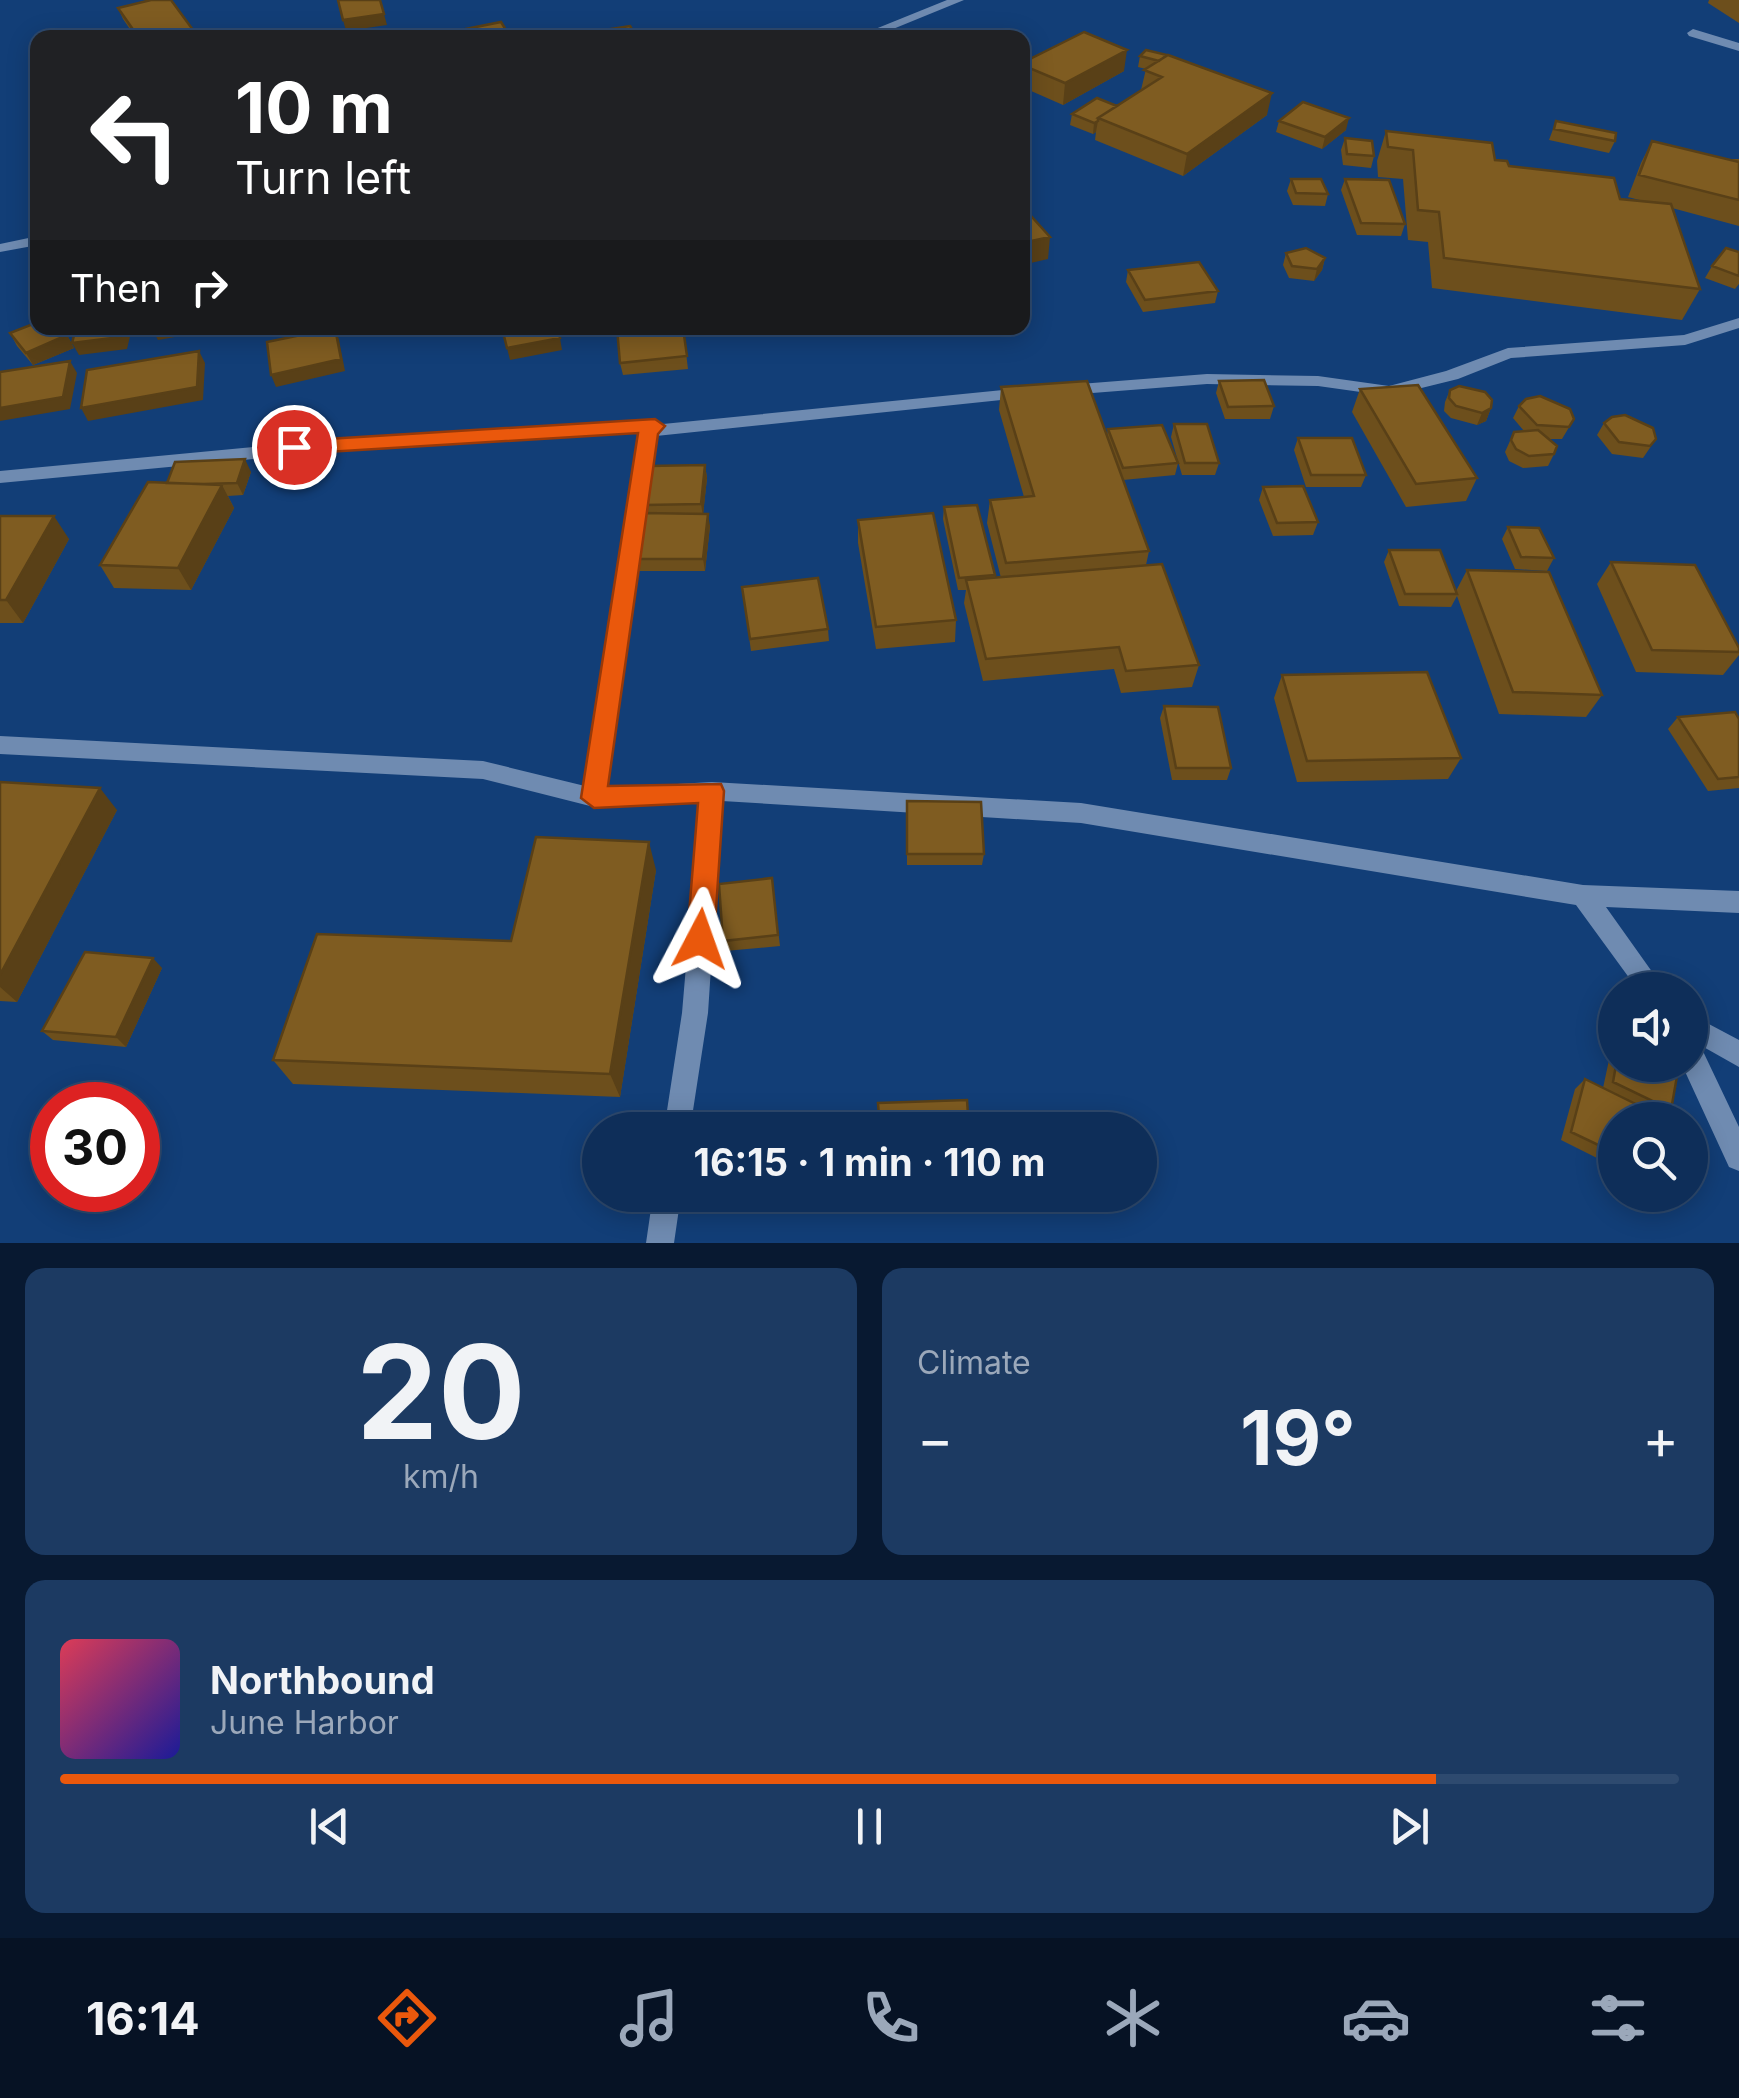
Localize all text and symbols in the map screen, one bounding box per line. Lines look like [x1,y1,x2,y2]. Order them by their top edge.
text: 10 m [235,65,393,150]
icon: left [70,70,200,200]
text: Turn left [235,150,411,205]
icon: right [182,260,237,315]
text: Then [70,265,162,311]
pin [252,405,337,490]
icon: arrive [267,420,322,475]
position arrow [648,887,752,991]
map controls [1598,972,1708,1212]
button: sound [1598,972,1708,1082]
speed limit sign: 30 [30,1082,160,1212]
button: search [1598,1102,1708,1212]
text: 16:15 · 1 min · 110 m [694,1139,1045,1185]
text: 20 [356,1313,526,1470]
text: Climate [917,1343,1031,1382]
text: 19° [1240,1392,1356,1483]
text: − [917,1406,953,1472]
text: + [1643,1406,1679,1472]
text: km/h [403,1457,479,1496]
text: Northbound [210,1657,435,1703]
text: June Harbor [210,1703,399,1742]
icon: previous [302,1799,357,1854]
icon: pause [842,1799,897,1854]
icon: next [1382,1799,1437,1854]
icon: directions [372,1983,442,2053]
icon: music [614,1983,684,2053]
icon: phone [856,1983,926,2053]
icon: climate [1098,1983,1168,2053]
icon: car [1341,1983,1411,2053]
icon: filters [1583,1983,1653,2053]
text: 16:14 [86,1991,200,2046]

